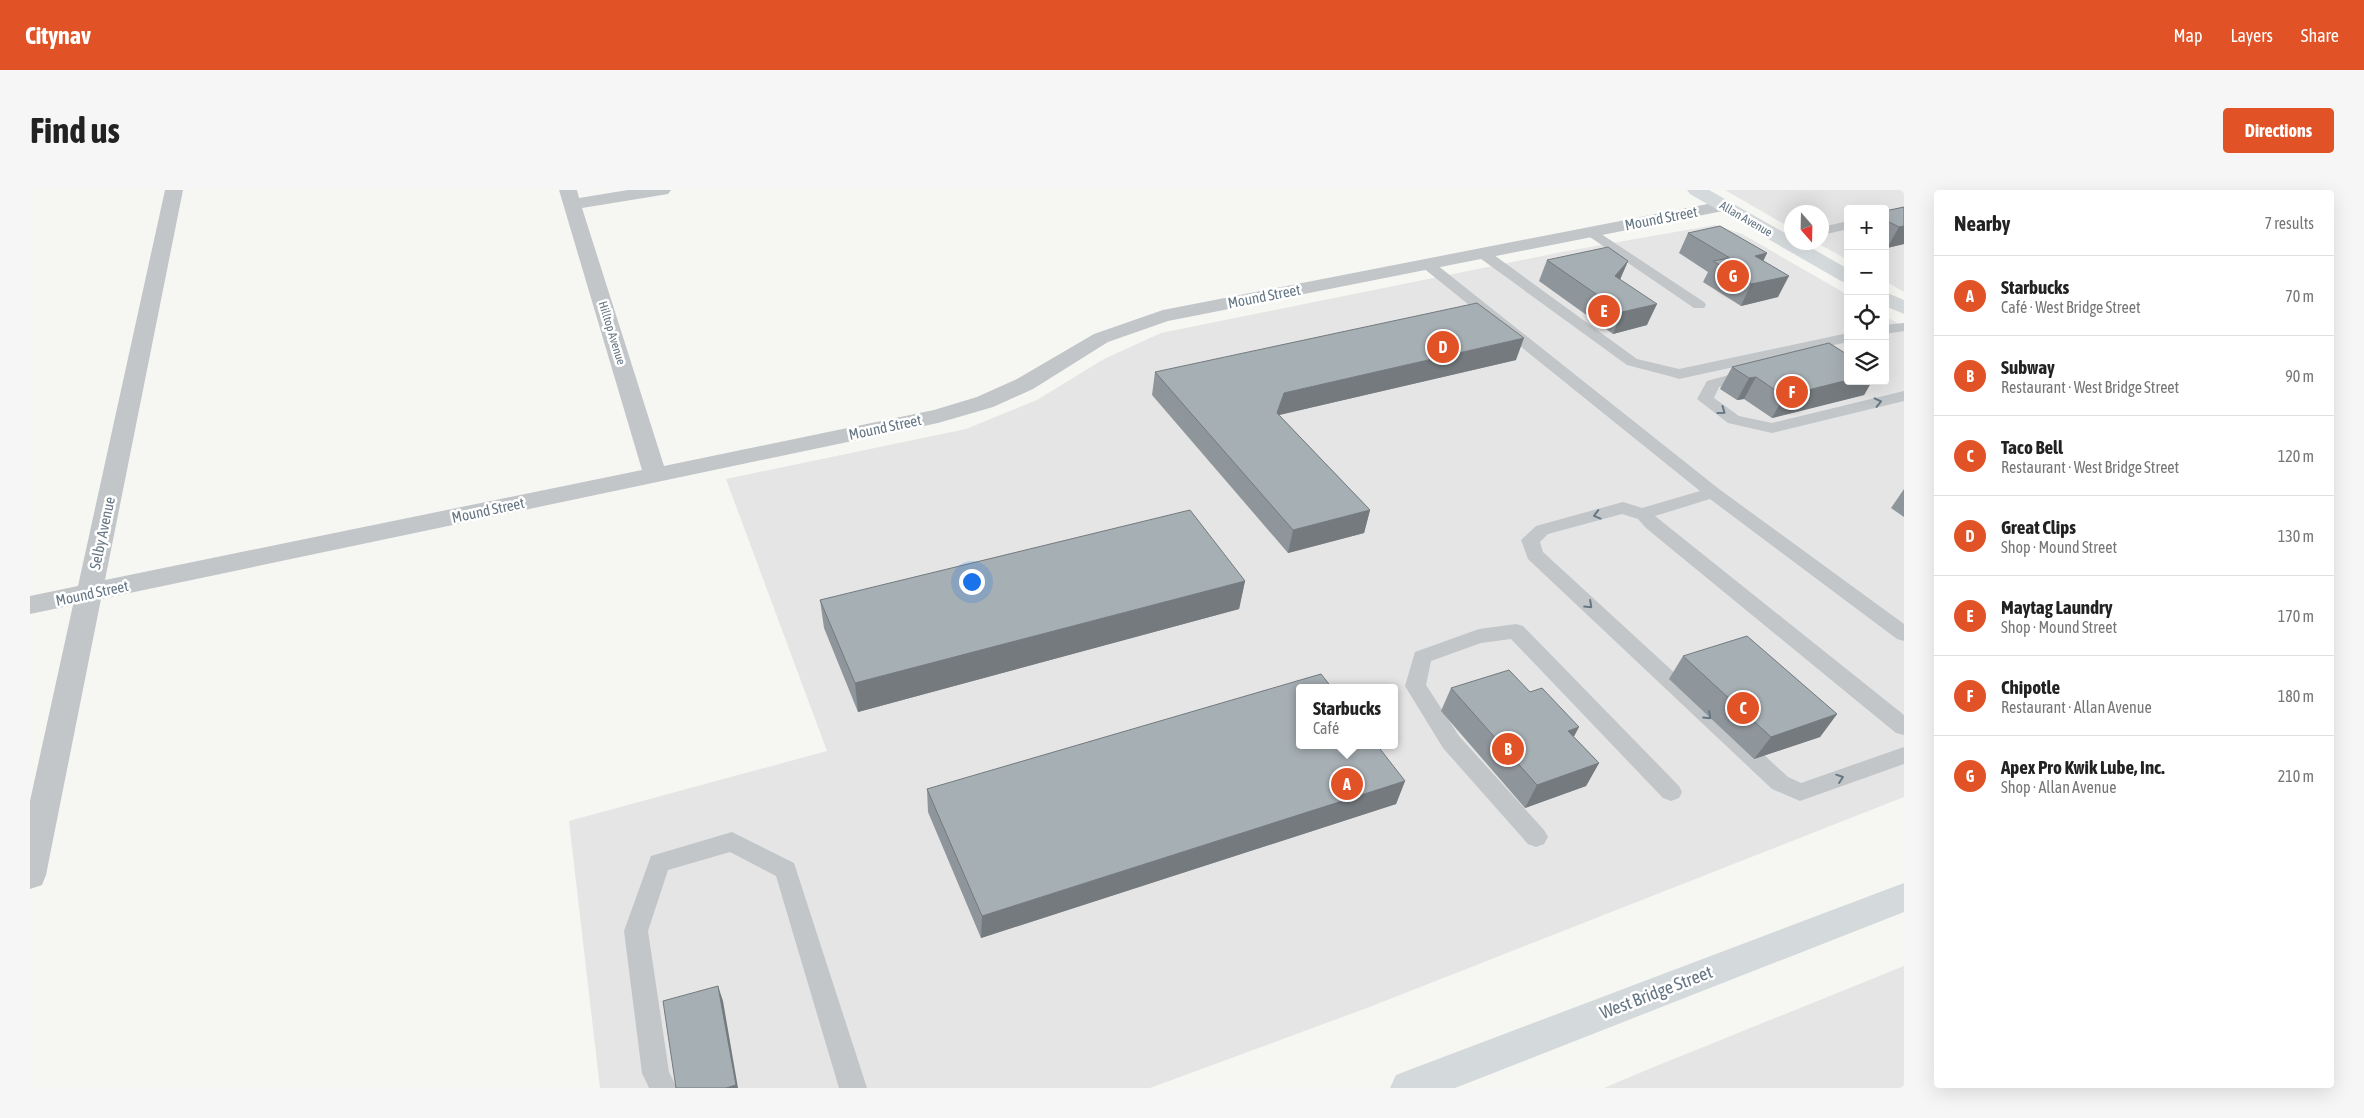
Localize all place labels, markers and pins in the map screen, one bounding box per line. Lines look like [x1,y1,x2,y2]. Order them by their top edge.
pin: G [1717,257,1749,295]
pin: E [1588,292,1620,330]
pin: D [1427,328,1459,366]
pin: F [1776,373,1808,411]
pin: C [1727,689,1759,727]
pin: B [1492,730,1524,768]
pin: A [1331,765,1363,803]

